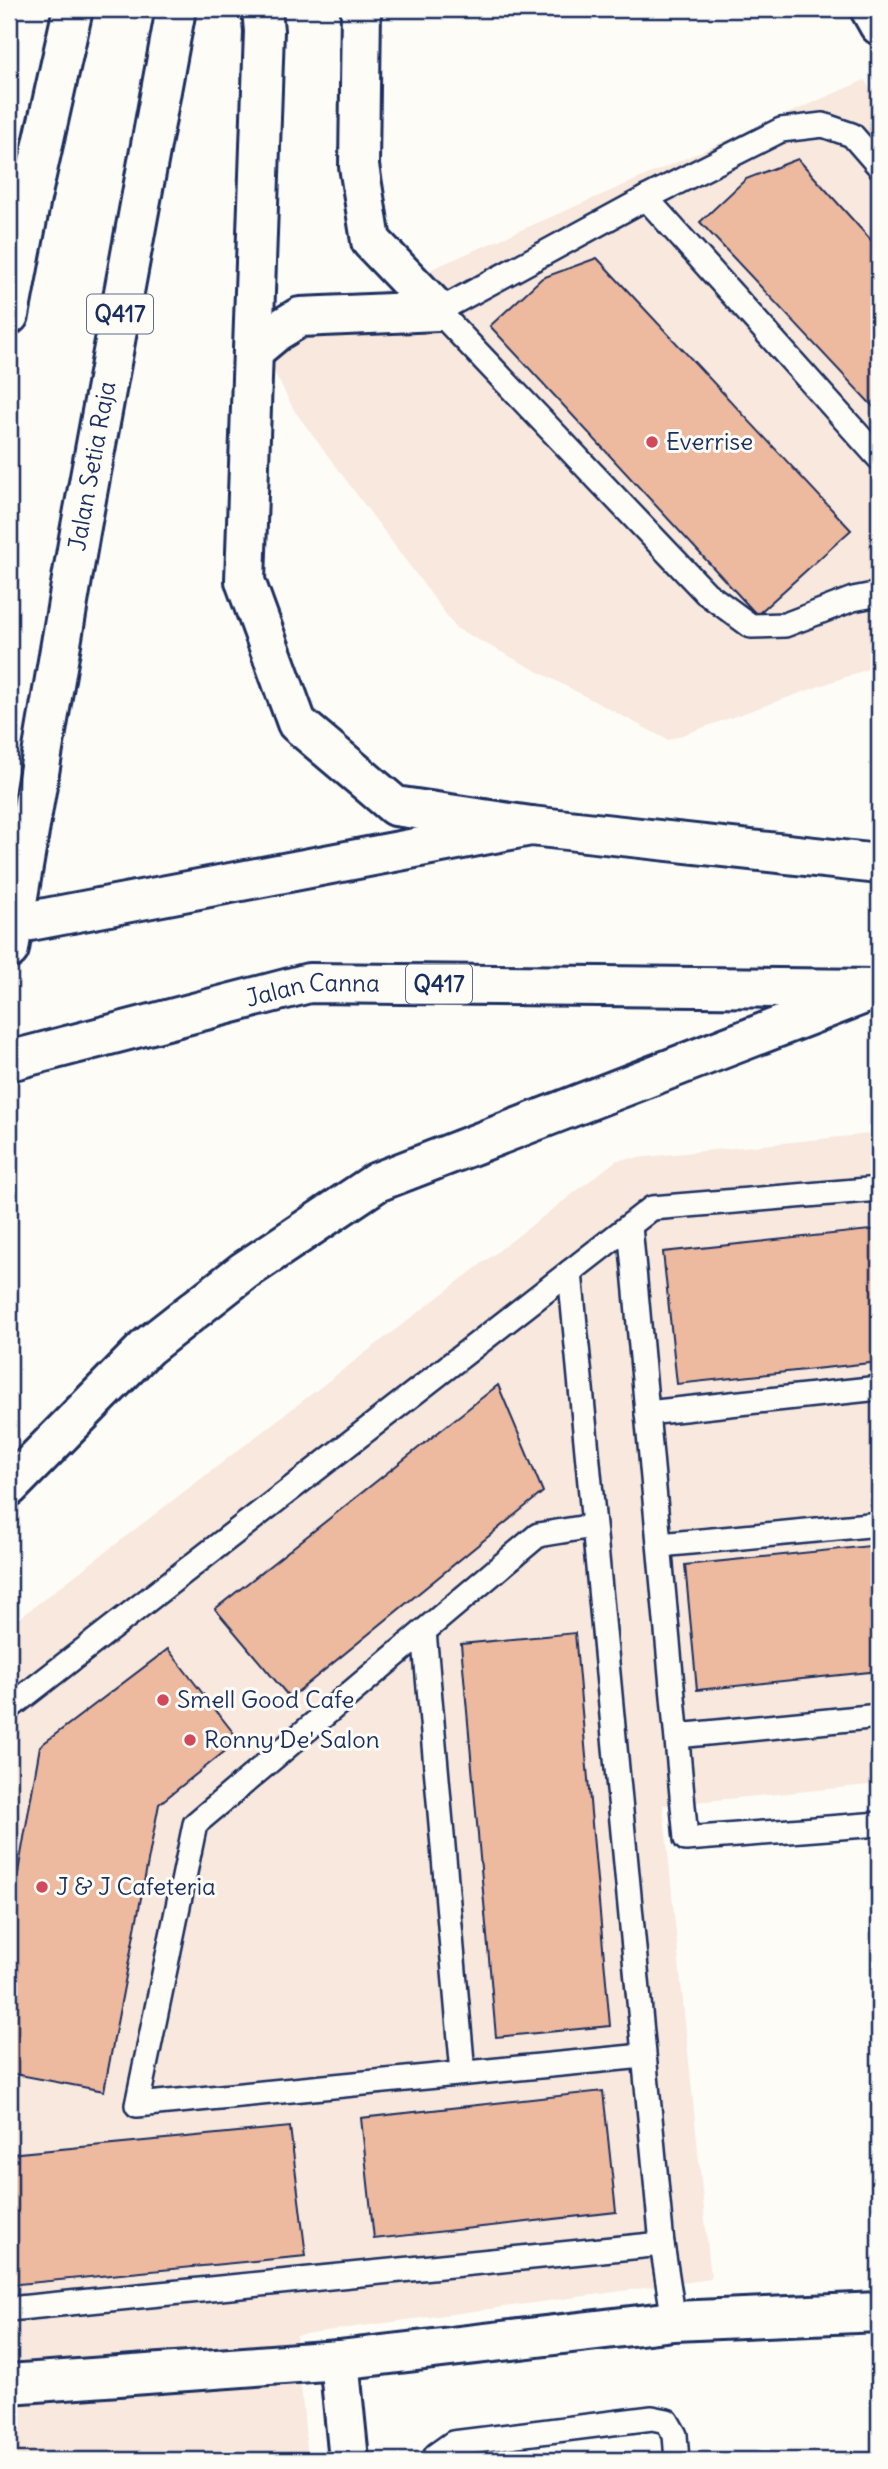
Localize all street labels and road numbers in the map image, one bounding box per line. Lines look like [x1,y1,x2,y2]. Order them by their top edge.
road number: Q417 [87,294,153,334]
street label: Jalan Setia Raja [61,379,121,553]
road number: Q417 [406,965,472,1004]
street label: Jalan Canna [242,967,380,1013]

